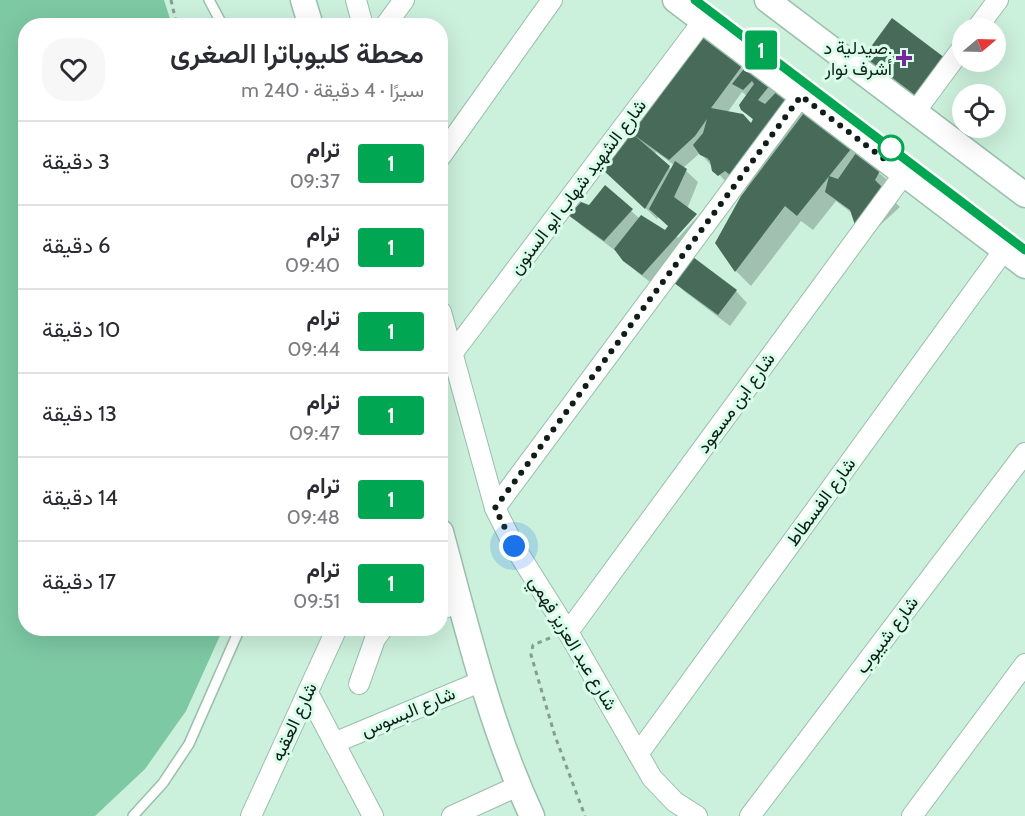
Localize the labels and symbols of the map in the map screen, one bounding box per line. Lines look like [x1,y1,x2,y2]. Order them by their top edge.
north arrow [952,18,1006,72]
line badge: 1 [742,31,780,70]
place label: صيدلية د. أشرف نوار [823,37,892,80]
marker: صيدلية د. أشرف نوار [897,51,911,65]
street label: شارع الشهيد شهاب ابو السنون [505,95,652,280]
unlabelled marker [878,135,904,161]
street label: شارع ابن مسعود [692,349,781,458]
street label: شارع الفسطاط [782,453,861,551]
your location [499,531,529,561]
street label: شارع عبد العزيز فهمي [521,572,622,716]
street label: شارع شيبوب [851,592,924,679]
street label: شارع العقبه [266,679,323,765]
street label: شارع البسوس [358,682,459,743]

